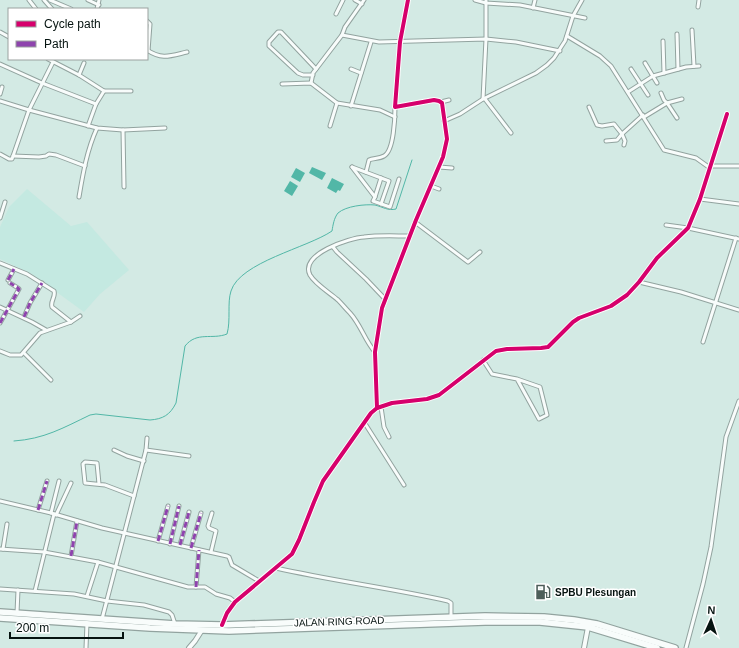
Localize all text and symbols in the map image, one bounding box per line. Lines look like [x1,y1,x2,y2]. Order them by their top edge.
legend [8,8,148,60]
text: Cycle path [44,17,101,31]
text: Path [44,37,69,51]
fuel station icon: SPBU Plesungan [534,583,552,601]
place label: SPBU Plesungan [555,587,636,598]
north arrow [691,600,731,640]
text: N [707,604,716,616]
scale bar [10,614,123,640]
street label: JALAN RING ROAD [294,614,384,629]
text: 200 m [16,621,49,635]

